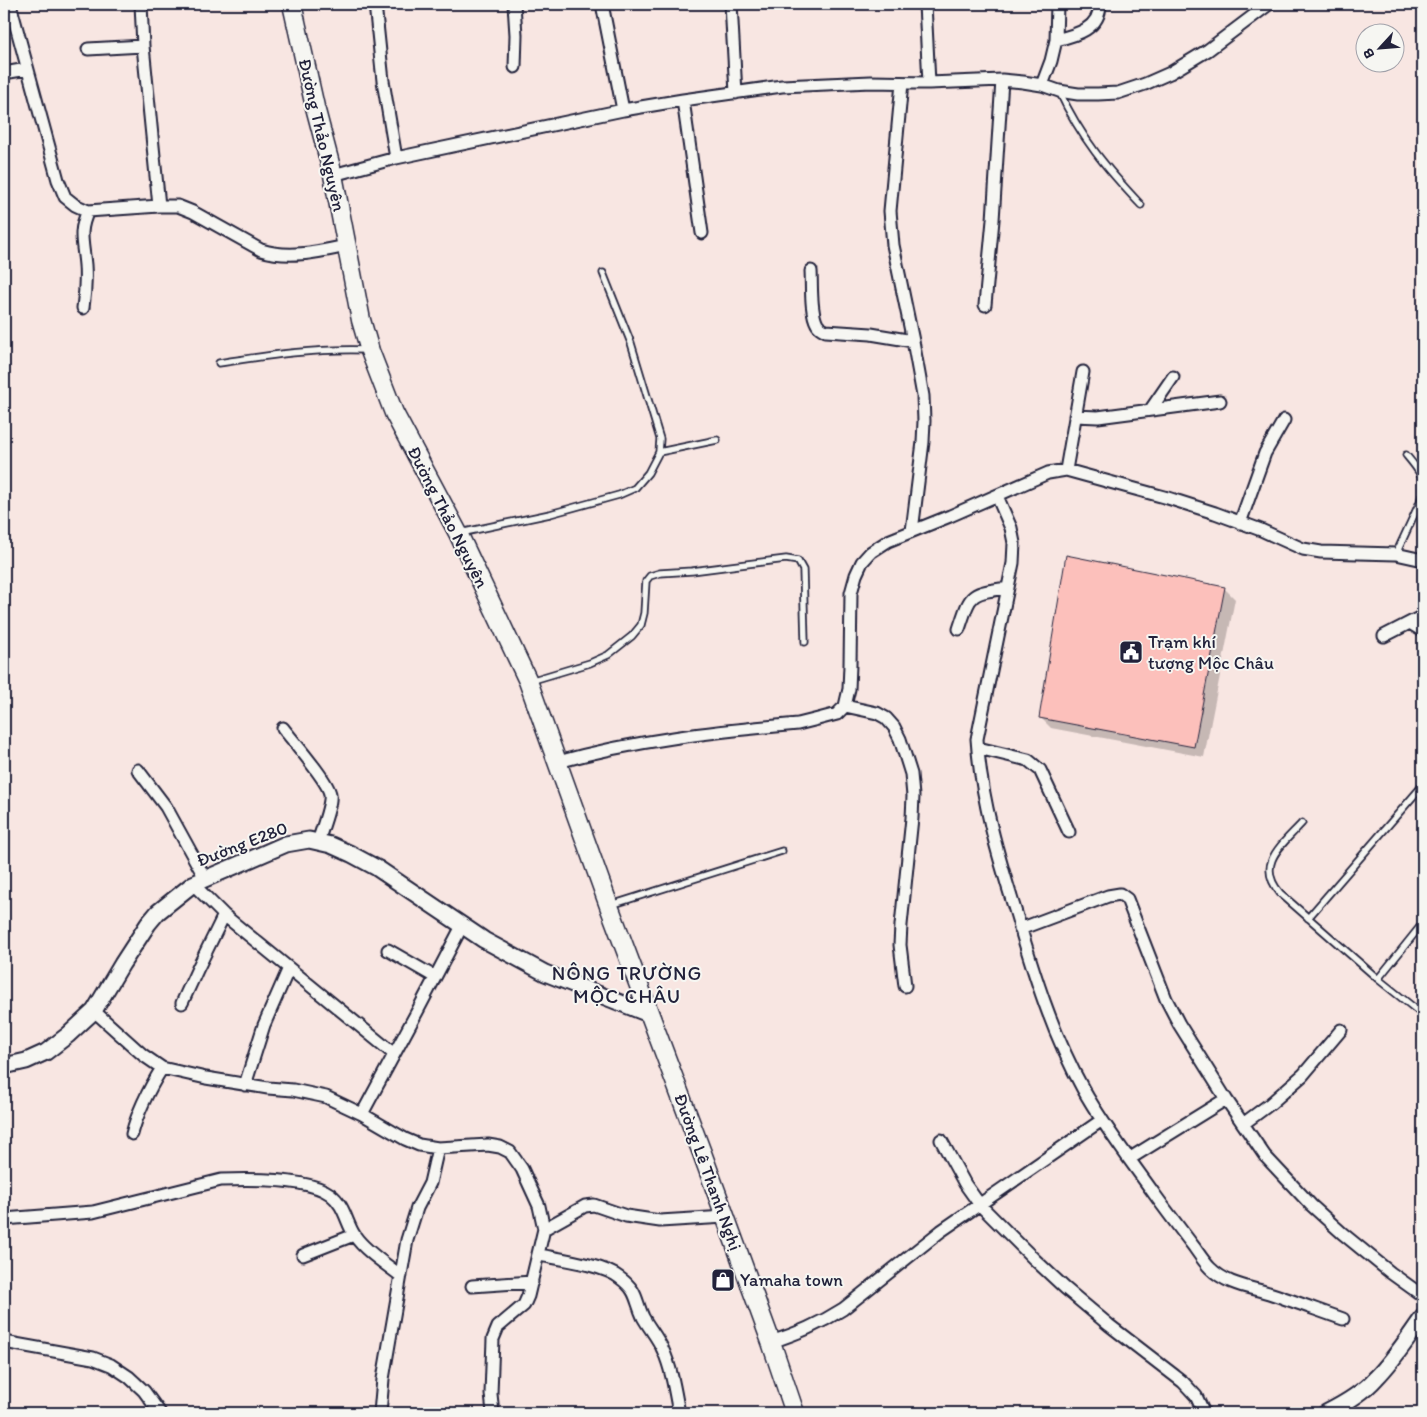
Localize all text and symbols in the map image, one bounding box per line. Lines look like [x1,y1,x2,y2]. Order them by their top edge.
north arrow [1354,22,1404,72]
text: B [1359,46,1378,61]
street label: Đường Thảo Nguyên [294,56,350,214]
street label: Đường Thảo Nguyên [403,442,493,592]
place label: Trạm khí tượng Mộc Châu [1148,631,1274,674]
public building icon: Trạm khí tượng Mộc Châu [1118,639,1144,665]
street label: Đường E280 [193,817,291,871]
district label: NÔNG TRƯỜNG MỘC CHÂU [552,961,702,1008]
street label: Đường Lê Thanh Nghị [669,1091,747,1253]
shop icon: Yamaha town [710,1267,736,1293]
place label: Yamaha town [740,1269,843,1291]

